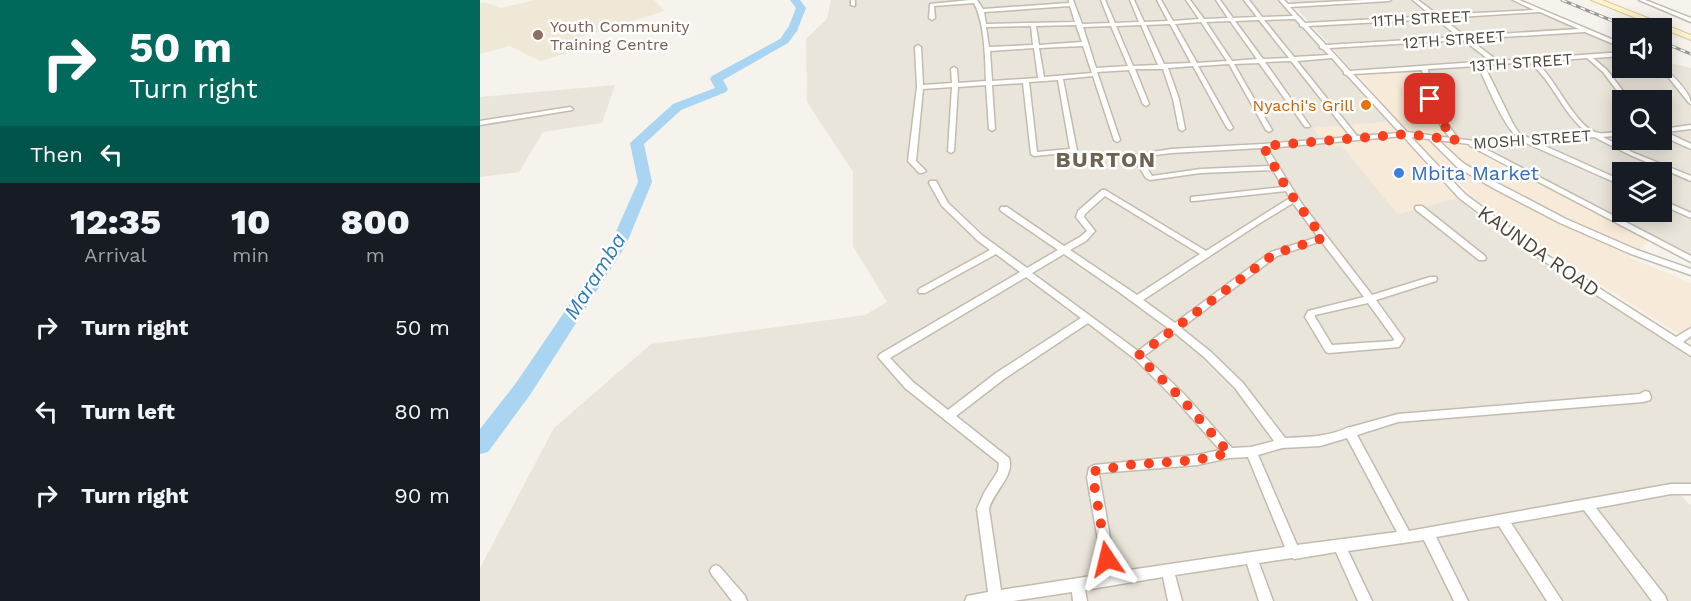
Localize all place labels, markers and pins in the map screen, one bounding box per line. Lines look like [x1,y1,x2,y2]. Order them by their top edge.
place label: Youth Community Training Centre [550,17,690,54]
marker: Youth Community Training Centre [531,28,545,42]
pin [1404,73,1455,124]
place label: Nyachi's Grill [1252,96,1354,115]
marker: Nyachi's Grill [1359,98,1373,112]
place label: Mbita Market [1411,161,1540,185]
marker: Mbita Market [1392,166,1406,180]

